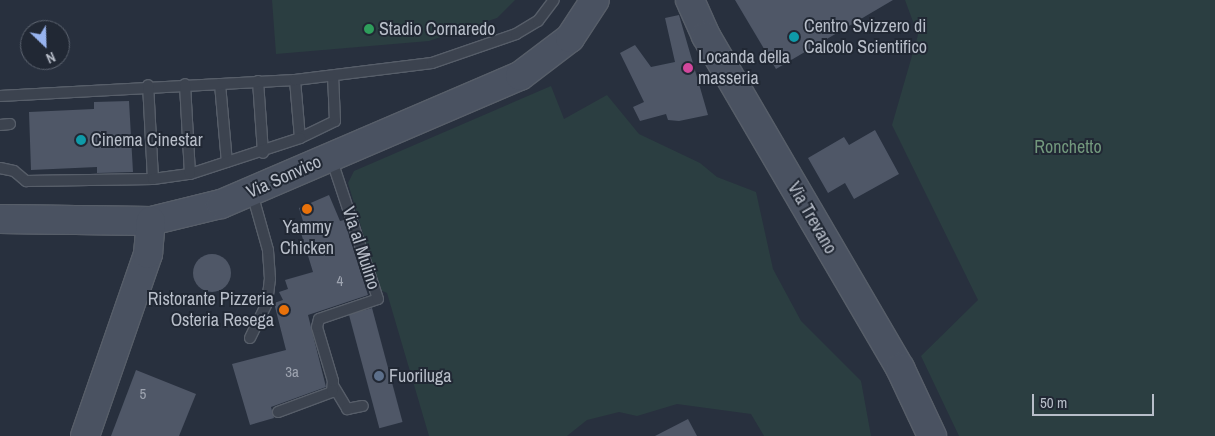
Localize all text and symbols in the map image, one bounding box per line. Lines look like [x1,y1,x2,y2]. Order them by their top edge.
place label: Centro Svizzero di Calcolo Scientifico [804,16,927,58]
place label: Stadio Cornaredo [379,18,496,40]
north arrow [20,20,70,70]
marker: Stadio Cornaredo [363,23,375,35]
marker: Centro Svizzero di Calcolo Scientifico [788,31,800,43]
place label: Locanda della masseria [698,47,790,90]
text: N [43,48,58,68]
marker: Locanda della masseria [682,62,694,74]
place label: Cinema Cinestar [91,129,203,151]
marker: Cinema Cinestar [75,134,87,146]
park label: Ronchetto [1034,136,1102,158]
street label: Via Sonvico [243,151,325,203]
street label: Via Trevano [783,178,841,258]
marker: Yammy Chicken [301,203,313,215]
street label: Via al Mulino [337,204,385,292]
place label: Yammy Chicken [280,217,334,260]
house number: 4 [337,272,343,290]
place label: Ristorante Pizzeria Osteria Resega [148,289,274,332]
marker: Ristorante Pizzeria Osteria Resega [278,304,290,316]
house number: 3a [285,363,299,381]
place label: Fuoriluga [389,365,451,387]
marker: Fuoriluga [373,370,385,382]
scale bar [1035,384,1158,416]
house number: 5 [140,385,146,403]
text: 50 m [1040,392,1067,413]

